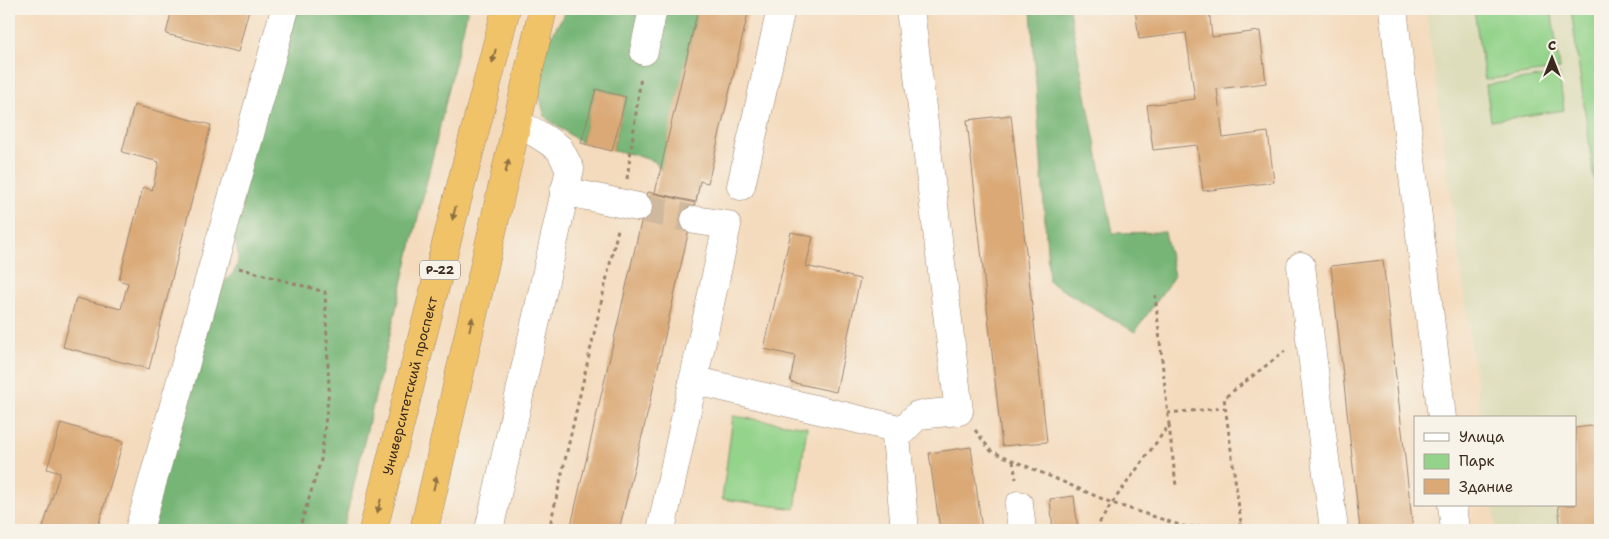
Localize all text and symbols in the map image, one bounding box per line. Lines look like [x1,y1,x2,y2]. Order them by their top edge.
north arrow [1526,32,1576,82]
text: С [1548,36,1556,54]
one-way arrow [490,48,498,64]
one-way arrow [504,157,512,173]
one-way arrow [450,206,458,221]
road number: Р-22 [420,260,460,280]
street label: Университетский проспект [378,293,442,477]
one-way arrow [467,317,475,332]
legend [1414,416,1576,506]
text: Улица [1459,427,1505,447]
text: Парк [1459,451,1495,471]
one-way arrow [431,475,439,490]
text: Здание [1459,477,1513,497]
one-way arrow [375,499,383,514]

